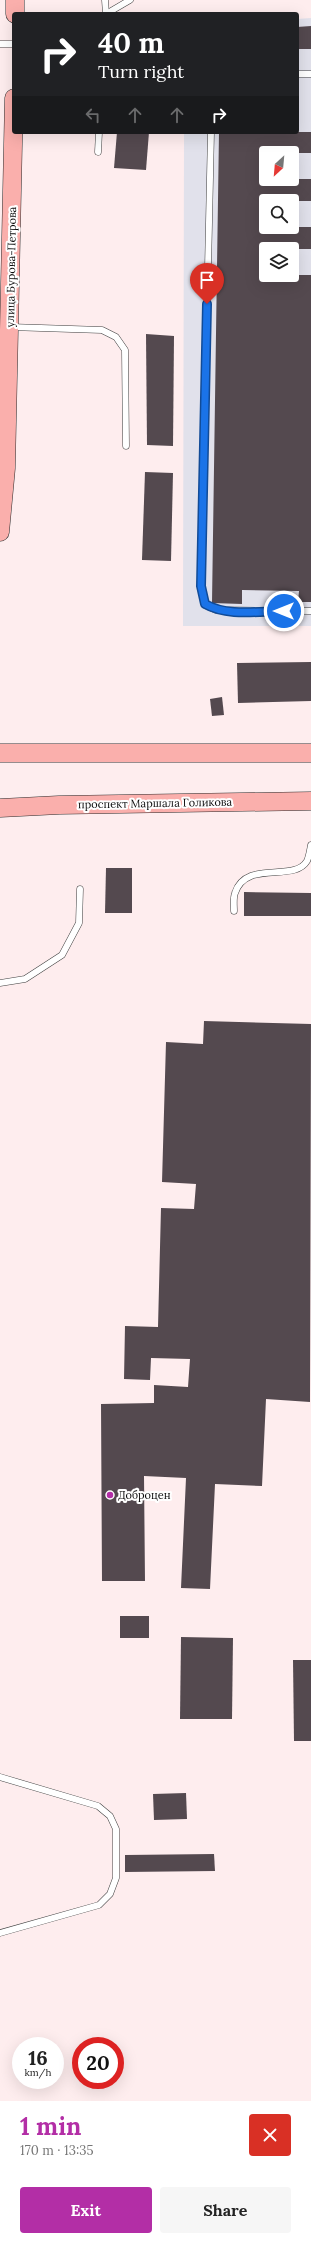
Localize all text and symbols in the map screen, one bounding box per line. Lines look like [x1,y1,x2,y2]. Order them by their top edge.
text: 40 m [98,25,164,61]
icon: right [32,28,84,80]
text: Turn right [98,60,184,83]
icon: left [82,104,104,126]
icon: ahead [124,104,146,126]
icon: ahead [166,104,188,126]
icon: right [208,104,230,126]
north arrow [259,146,299,186]
map controls [259,146,299,282]
button: search [259,194,299,234]
street label: улица Бурова-Петрова [3,206,19,327]
button: layers [259,242,299,282]
pin [190,263,224,304]
icon: arrive [196,269,218,291]
position arrow [263,590,305,632]
street label: проспект Маршала Голикова [78,795,233,811]
place label: Доброцен [118,1488,171,1502]
marker: Доброцен [105,1490,115,1500]
speed limit sign: 20 [72,2037,124,2089]
text: 16 [28,2045,48,2070]
text: km/h [24,2066,52,2079]
text: 1 min [20,2111,81,2142]
button: close [249,2114,291,2156]
text: 170 m · 13:35 [20,2142,93,2159]
button: Exit [20,2187,152,2233]
button: Share [160,2187,291,2233]

